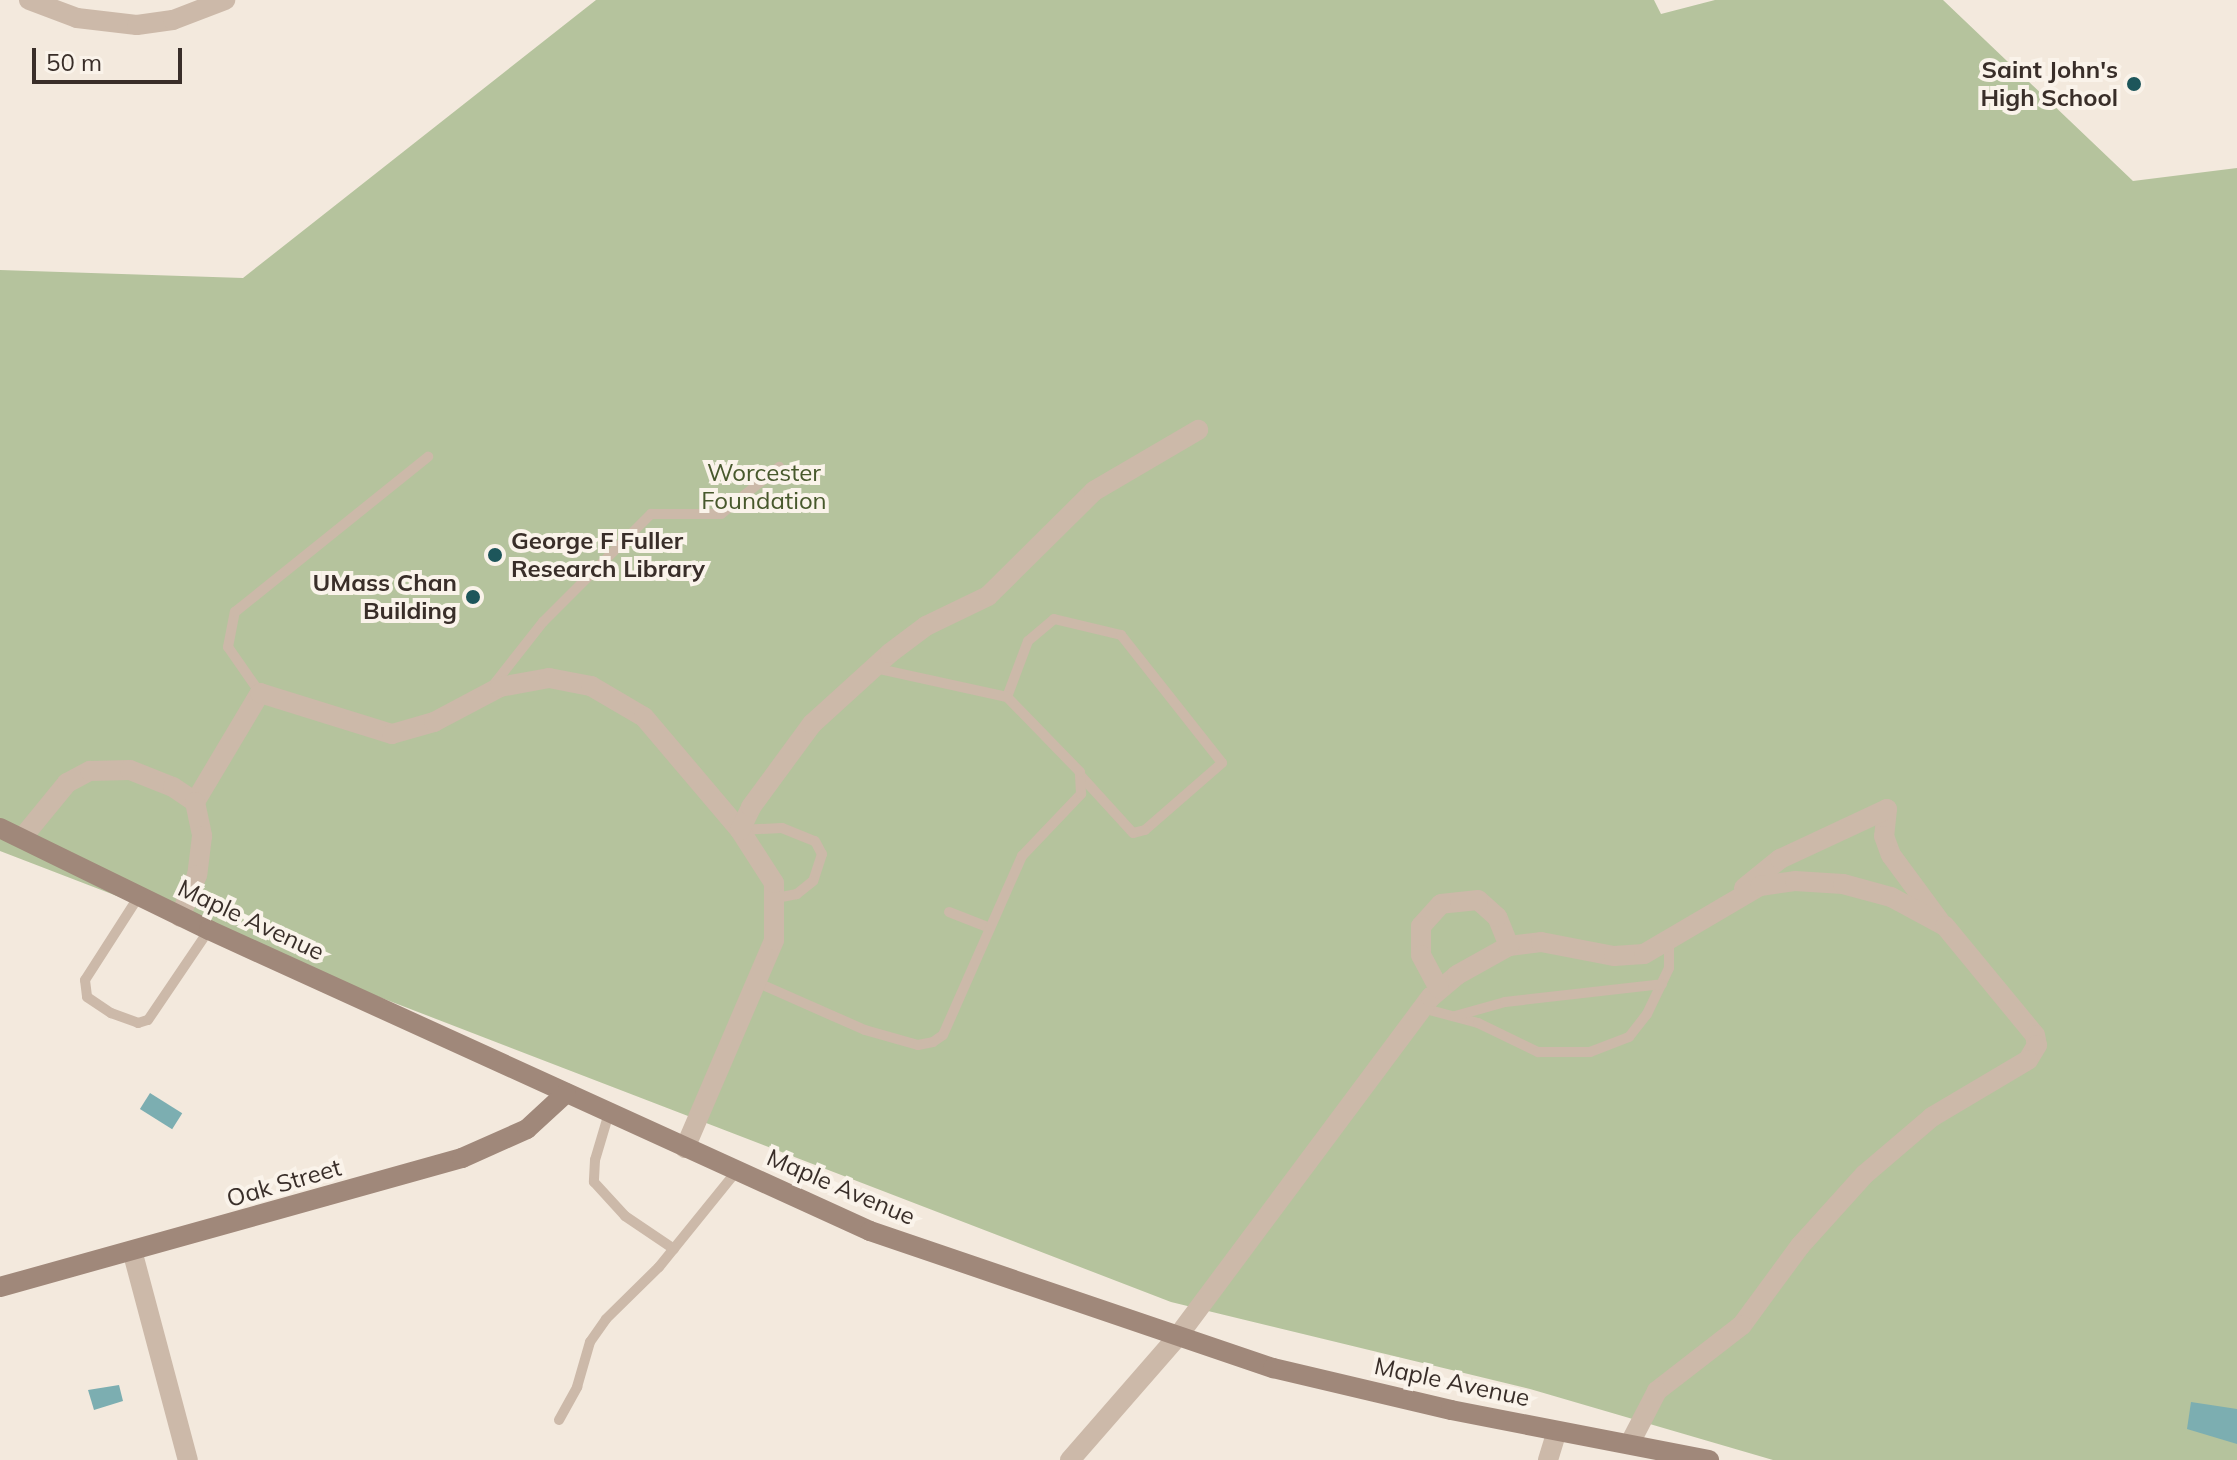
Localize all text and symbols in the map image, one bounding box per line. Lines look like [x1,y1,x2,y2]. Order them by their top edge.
scale bar [36,32,186,82]
text: 50 m [46,47,102,77]
place label: Saint John's High School [1980,56,2118,112]
marker: Saint John's High School [2125,75,2143,93]
park label: Worcester Foundation [701,459,827,515]
place label: George F Fuller Research Library [511,527,705,583]
marker: George F Fuller Research Library [486,546,504,564]
place label: UMass Chan Building [313,569,457,625]
marker: UMass Chan Building [464,588,482,606]
street label: Maple Avenue [173,874,329,966]
street label: Maple Avenue [763,1143,919,1231]
street label: Oak Street [223,1153,345,1213]
street label: Maple Avenue [1372,1351,1532,1413]

